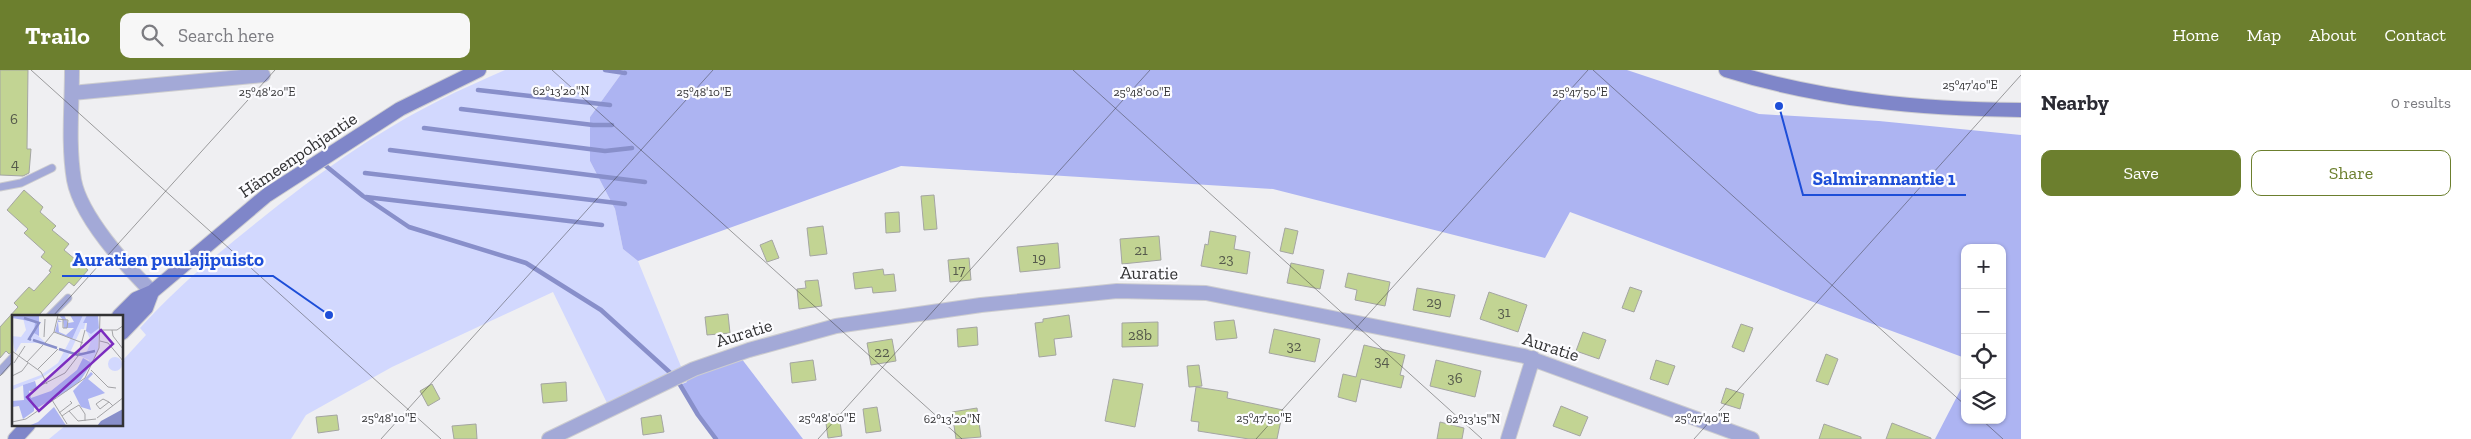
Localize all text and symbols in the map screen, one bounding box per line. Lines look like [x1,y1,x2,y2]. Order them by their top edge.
search box [120,13,470,58]
text: Trailo [25,21,90,50]
icon: search [138,21,166,49]
text: Search here [178,24,274,47]
text: Home [2172,24,2219,46]
text: Map [2247,24,2281,46]
text: About [2309,24,2356,46]
text: Contact [2384,24,2446,46]
text: 25°47'40"E [1942,78,1998,92]
text: 62°13'20"N [533,84,589,98]
text: 25°48'20"E [239,85,295,99]
text: 25°48'10"E [677,85,731,99]
text: 25°48'00"E [1113,85,1171,99]
text: 25°47'50"E [1552,85,1608,99]
text: Nearby [2041,90,2109,115]
text: 0 results [2391,93,2451,112]
street label: Hämeenpohjantie [235,107,361,203]
house number: 6 [10,110,18,128]
button: Save [2041,150,2241,196]
button: Share [2251,150,2451,196]
house number: 4 [11,155,19,173]
callout: Salmirannantie 1 [1803,161,1966,195]
text: Salmirannantie 1 [1813,167,1956,190]
house number: 21 [1134,241,1148,259]
callout: Auratien puulajipuisto [62,242,273,276]
map controls [1961,244,2006,424]
button: + [1961,244,2006,289]
text: Auratien puulajipuisto [72,248,264,271]
house number: 19 [1032,249,1046,267]
house number: 23 [1218,250,1234,268]
house number: 17 [953,261,965,279]
street label: Auratie [1120,261,1178,285]
button: − [1961,289,2006,334]
house number: 29 [1426,293,1442,311]
house number: 31 [1497,303,1511,321]
street label: Auratie [713,314,775,352]
inset map [12,315,124,426]
house number: 28b [1128,326,1152,344]
street label: Auratie [1520,328,1582,366]
button: locate [1961,334,2006,379]
house number: 32 [1286,337,1302,355]
house number: 22 [874,343,890,361]
house number: 34 [1374,352,1390,370]
house number: 36 [1447,369,1463,387]
button: layers [1961,379,2006,424]
text: 25°48'10"E [362,411,416,425]
text: 25°48'00"E [798,411,856,425]
text: 25°47'50"E [1236,411,1292,425]
text: 25°47'40"E [1674,411,1730,425]
text: 62°13'20"N [924,412,980,426]
text: 62°13'15"N [1446,412,1500,426]

